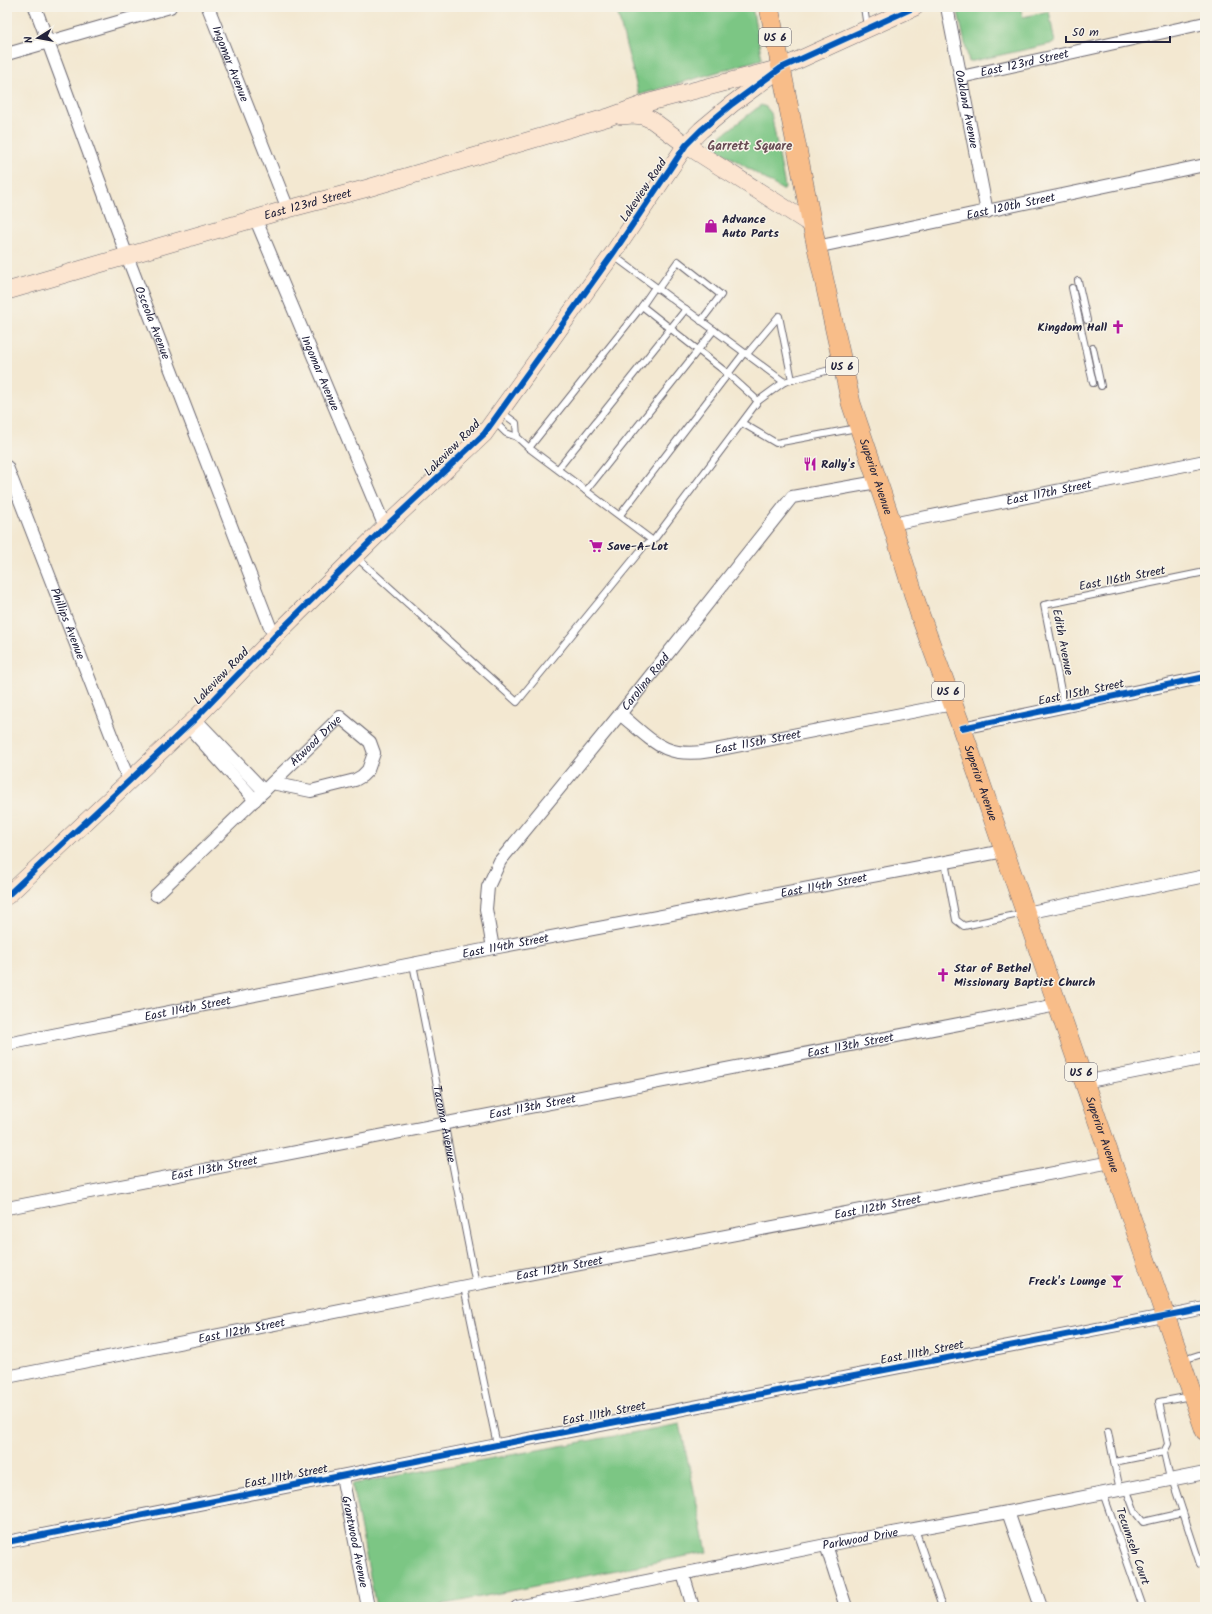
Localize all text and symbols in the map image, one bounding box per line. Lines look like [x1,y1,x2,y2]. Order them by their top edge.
north arrow [18,18,58,58]
scale bar [1066,18,1170,44]
street label: Ingomar Avenue [206,23,254,105]
text: 50 m [1072,23,1099,42]
road number: US 6 [759,28,791,46]
text: N [20,35,39,45]
street label: East 123rd Street [978,44,1071,82]
street label: Oakland Avenue [949,68,984,151]
district label: Garrett Square [708,136,793,157]
street label: Lakeview Road [615,154,672,226]
street label: East 123rd Street [262,184,354,226]
street label: East 120th Street [965,188,1057,225]
place label: Advance Auto Parts [722,210,779,243]
shop icon: Advance Auto Parts [703,218,719,234]
street label: Osceola Avenue [129,283,175,363]
place label: Kingdom Hall [1038,318,1108,337]
church icon: Kingdom Hall [1110,319,1126,335]
street label: Ingomar Avenue [295,332,344,415]
road number: US 6 [826,357,858,375]
street label: Lakeview Road [420,415,486,481]
street label: Superior Avenue [854,436,897,518]
place label: Rally's [821,455,856,474]
restaurant icon: Rally's [802,456,818,472]
street label: East 117th Street [1005,475,1094,511]
place label: Save-A-Lot [607,537,669,556]
supermarket icon: Save-A-Lot [588,538,604,554]
street label: East 116th Street [1077,561,1167,596]
street label: Phillips Avenue [45,585,90,663]
street label: Edith Avenue [1047,607,1078,677]
street label: Lakeview Road [189,643,254,709]
street label: Carolina Road [617,649,675,715]
street label: East 115th Street [1036,674,1126,711]
road number: US 6 [932,682,964,700]
street label: Atwood Drive [285,711,347,771]
street label: East 115th Street [713,725,803,760]
street label: Superior Avenue [958,742,1002,824]
street label: East 114th Street [779,868,869,903]
street label: East 114th Street [461,929,551,964]
place label: Star of Bethel Missionary Baptist Church [954,959,1095,992]
church icon: Star of Bethel Missionary Baptist Church [935,967,951,983]
street label: East 114th Street [143,991,233,1027]
street label: East 113th Street [805,1028,896,1063]
road number: US 6 [1065,1063,1097,1081]
street label: Tacoma Avenue [427,1084,461,1165]
street label: East 113th Street [487,1089,578,1125]
street label: Superior Avenue [1080,1094,1124,1176]
street label: East 113th Street [169,1151,260,1186]
street label: East 112th Street [833,1190,923,1225]
street label: East 112th Street [514,1251,605,1286]
place label: Freck's Lounge [1029,1272,1106,1291]
bar icon: Freck's Lounge [1109,1273,1125,1289]
street label: East 112th Street [196,1313,287,1349]
street label: East 111th Street [879,1335,966,1370]
street label: East 111th Street [561,1396,648,1431]
street label: East 111th Street [243,1459,330,1494]
street label: Grantwood Avenue [336,1494,373,1590]
street label: Tecumseh Court [1110,1505,1155,1588]
street label: Parkwood Drive [821,1523,900,1555]

